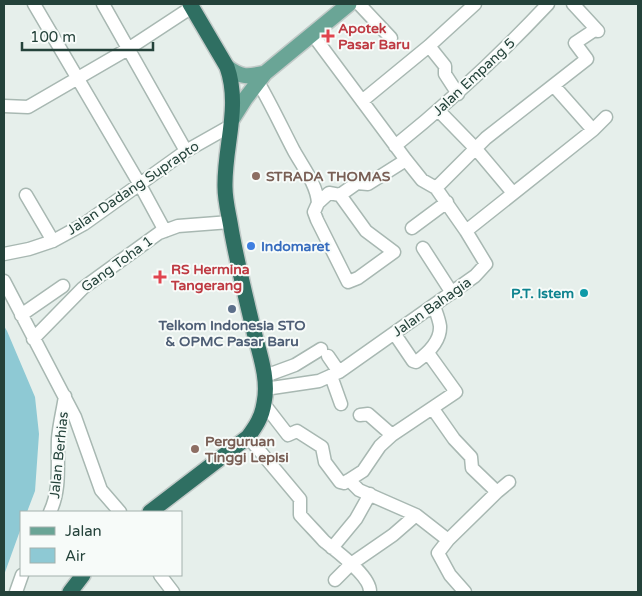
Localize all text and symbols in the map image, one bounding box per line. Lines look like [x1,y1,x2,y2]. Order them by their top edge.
scale bar [22,20,154,52]
place label: Apotek Pasar Baru [338,20,410,53]
text: 100 m [30,28,76,46]
marker: Apotek Pasar Baru [322,30,334,42]
street label: Jalan Empang 5 [429,35,519,119]
street label: Jalan Dadang Suprapto [64,137,202,239]
place label: STRADA THOMAS [266,168,391,185]
marker: STRADA THOMAS [250,170,262,182]
street label: Gang Toha 1 [78,232,156,296]
place label: Indomaret [261,238,331,255]
marker: Indomaret [245,240,257,252]
place label: RS Hermina Tangerang [170,261,250,294]
marker: RS Hermina Tangerang [153,270,167,284]
street label: Jalan Bahagia [389,274,475,340]
place label: P.T. Istem [511,285,574,302]
marker: P.T. Istem [578,287,590,299]
marker: Telkom Indonesia STO & OPMC Pasar Baru [226,303,238,315]
place label: Telkom Indonesia STO & OPMC Pasar Baru [157,317,306,350]
street label: Jalan Berhias [46,410,72,499]
place label: Perguruan Tinggi Lepisi [204,433,289,466]
marker: Perguruan Tinggi Lepisi [189,443,201,455]
legend [20,511,182,576]
text: Jalan [65,522,102,540]
text: Air [65,547,86,565]

